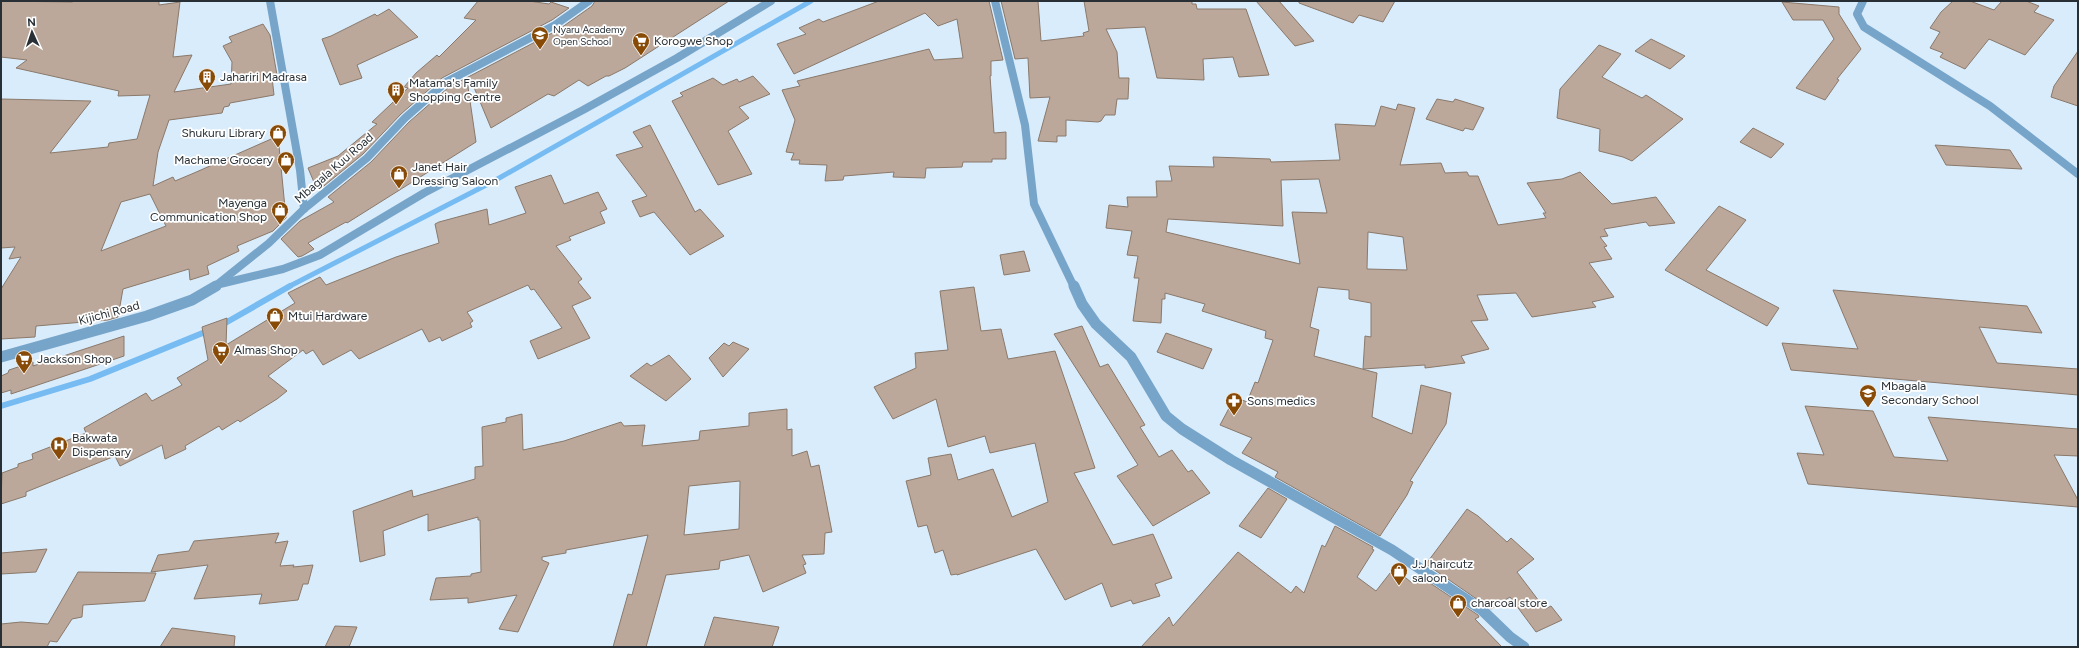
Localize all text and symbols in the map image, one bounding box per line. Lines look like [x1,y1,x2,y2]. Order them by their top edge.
north arrow [12,12,52,52]
text: N [27,16,36,29]
place label: Nyaru Academy Open School [553,23,625,48]
school or university icon: Nyaru Academy Open School [530,25,550,50]
supermarket icon: Korogwe Shop [631,31,651,56]
place label: Korogwe Shop [654,34,733,48]
building icon: Jahariri Madrasa [197,67,217,92]
place label: Jahariri Madrasa [220,70,307,84]
place label: Matama's Family Shopping Centre [409,76,501,104]
building icon: Matama's Family Shopping Centre [386,80,406,105]
shop icon: Shukuru Library [268,123,288,148]
place label: Shukuru Library [181,126,266,140]
street label: Mbagala Kuu Road [292,130,376,206]
shop icon: Machame Grocery [276,150,296,175]
place label: Machame Grocery [174,153,274,167]
place label: Janet Hair Dressing Saloon [412,160,499,188]
shop icon: Janet Hair Dressing Saloon [389,164,409,189]
place label: Mayenga Communication Shop [150,196,267,224]
shop icon: Mayenga Communication Shop [270,200,290,225]
street label: Kijichi Road [77,298,141,328]
shop icon: Mtui Hardware [265,306,285,331]
place label: Mtui Hardware [288,309,368,323]
supermarket icon: Almas Shop [211,340,231,365]
place label: Almas Shop [234,343,298,357]
supermarket icon: Jackson Shop [14,349,34,374]
place label: Jackson Shop [37,352,112,366]
place label: Mbagala Secondary School [1881,379,1979,407]
school or university icon: Mbagala Secondary School [1858,383,1878,408]
pharmacy icon: Sons medics [1224,391,1244,416]
place label: Sons medics [1247,394,1316,408]
place label: Bakwata Dispensary [72,431,132,459]
hospital icon: Bakwata Dispensary [49,435,69,460]
place label: J.J haircutz saloon [1412,557,1473,585]
shop icon: J.J haircutz saloon [1389,561,1409,586]
shop icon: charcoal store [1448,593,1468,618]
place label: charcoal store [1471,596,1548,610]

